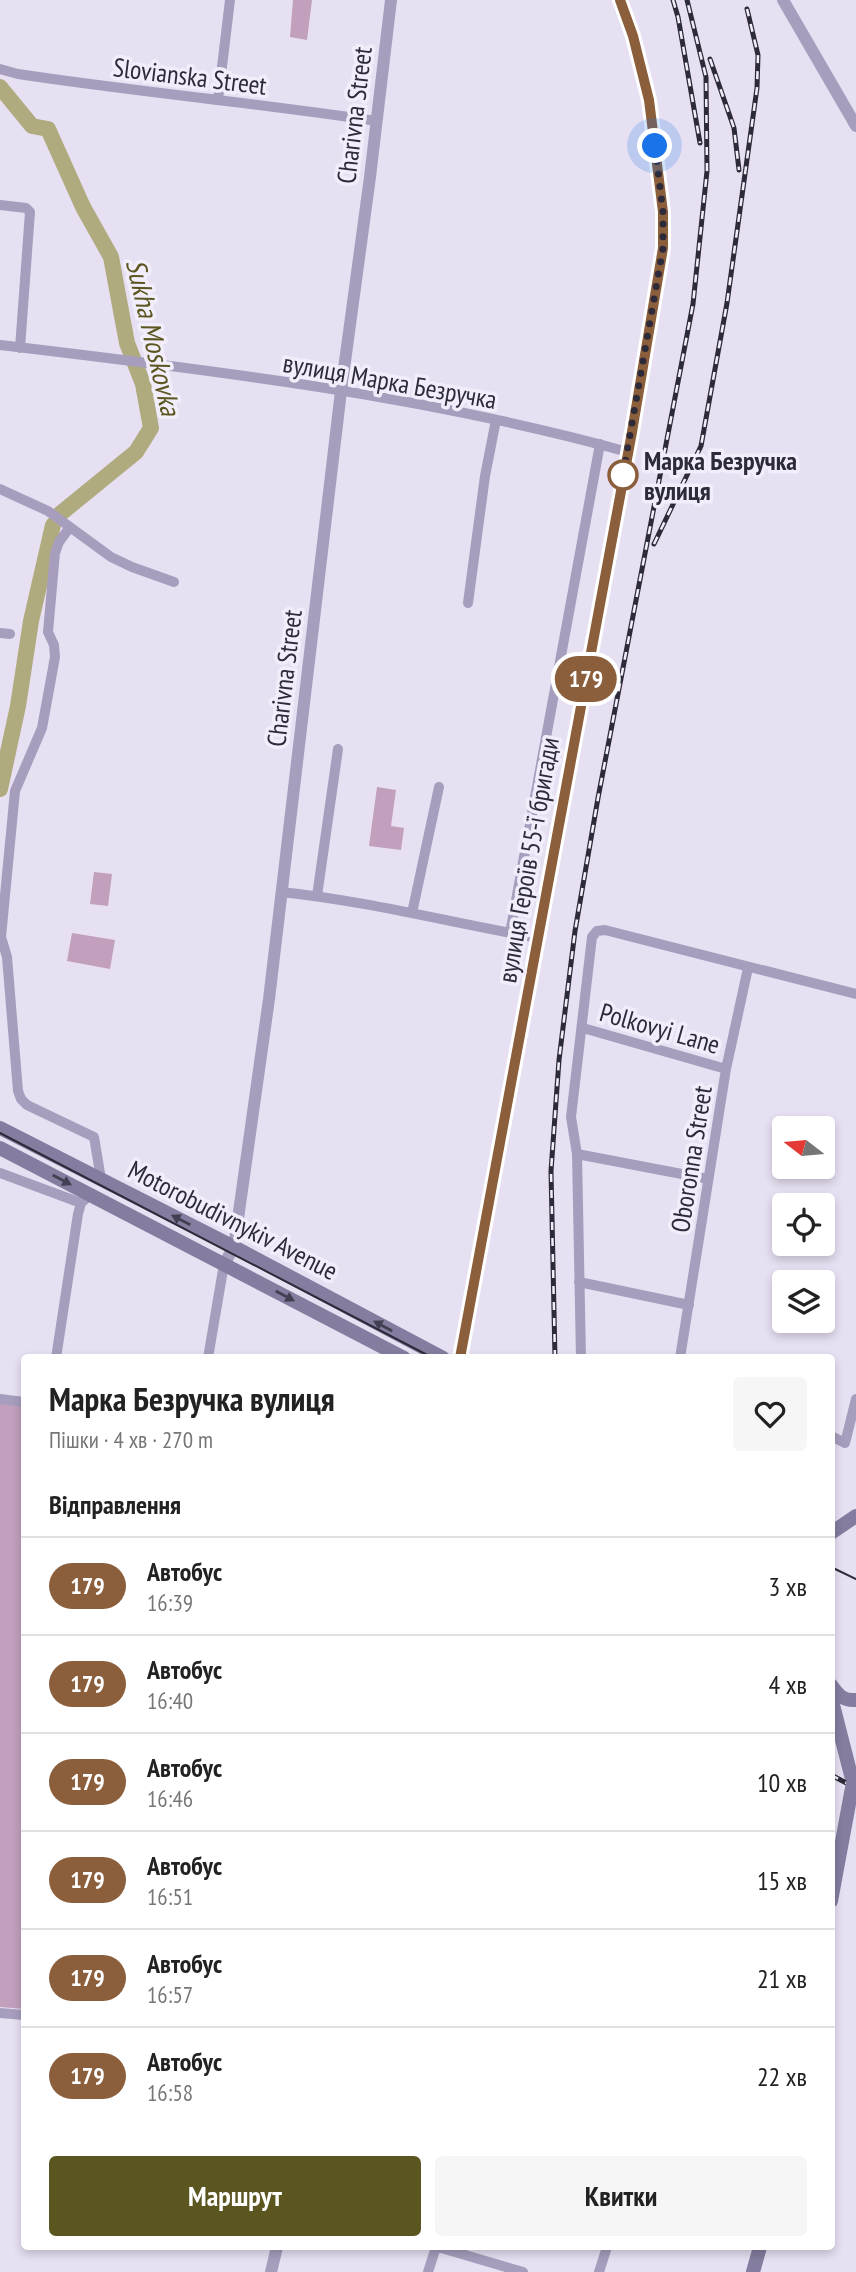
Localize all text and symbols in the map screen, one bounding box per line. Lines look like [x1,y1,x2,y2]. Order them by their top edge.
street label: Charivna Street [329,45,379,185]
street label: Slovianska Street [111,50,269,102]
your location [637,128,672,163]
water label: Sukha Moskovka [118,255,190,420]
street label: вулиця Марка Безручка [281,346,499,416]
place label: Марка Безручка вулиця [644,444,797,507]
marker: Марка Безручка вулиця [608,460,638,490]
street label: Charivna Street [259,608,309,748]
line badge: 179 [546,656,626,702]
text: 179 [569,663,603,694]
street label: вулиця Героїв 55-ї бригади [490,735,566,985]
street label: Polkovyi Lane [596,995,724,1061]
street label: Oboronna Street [663,1083,719,1235]
north arrow [772,1116,835,1180]
map controls [772,1116,835,1333]
street label: Motorobudivnykiv Avenue [123,1153,343,1287]
one-way arrow [52,1175,72,1186]
button: locate [772,1193,835,1256]
one-way arrow [171,1215,191,1226]
button: layers [772,1270,835,1333]
one-way arrow [275,1290,295,1301]
one-way arrow [373,1320,393,1332]
text: Марка Безручка вулиця [49,1377,335,1420]
button: heart [733,1377,807,1451]
text: Пішки · 4 хв · 270 m [49,1425,213,1454]
text: Відправлення [49,1488,181,1521]
text: Автобус [147,1555,222,1588]
text: 179 [70,1570,105,1601]
text: 3 хв [769,1570,807,1603]
text: 16:39 [147,1588,193,1617]
text: Автобус [147,1653,222,1686]
text: 179 [70,1668,105,1699]
text: 4 хв [769,1668,807,1701]
text: 16:40 [147,1686,193,1715]
text: Автобус [147,1751,222,1784]
text: 179 [70,1766,105,1797]
text: 10 хв [757,1766,807,1799]
text: 16:46 [147,1784,193,1813]
text: Автобус [147,1849,222,1882]
text: 179 [70,1864,105,1895]
text: 15 хв [757,1864,807,1897]
text: 16:51 [147,1882,193,1911]
text: Автобус [147,1947,222,1980]
text: 179 [70,1962,105,1993]
text: 21 хв [757,1962,807,1995]
text: 16:57 [147,1980,193,2009]
text: Автобус [147,2045,222,2078]
text: 179 [70,2060,105,2091]
text: 22 хв [757,2060,807,2093]
text: 16:58 [147,2078,193,2107]
button: Маршрут [49,2156,421,2236]
button: Квитки [435,2156,807,2236]

